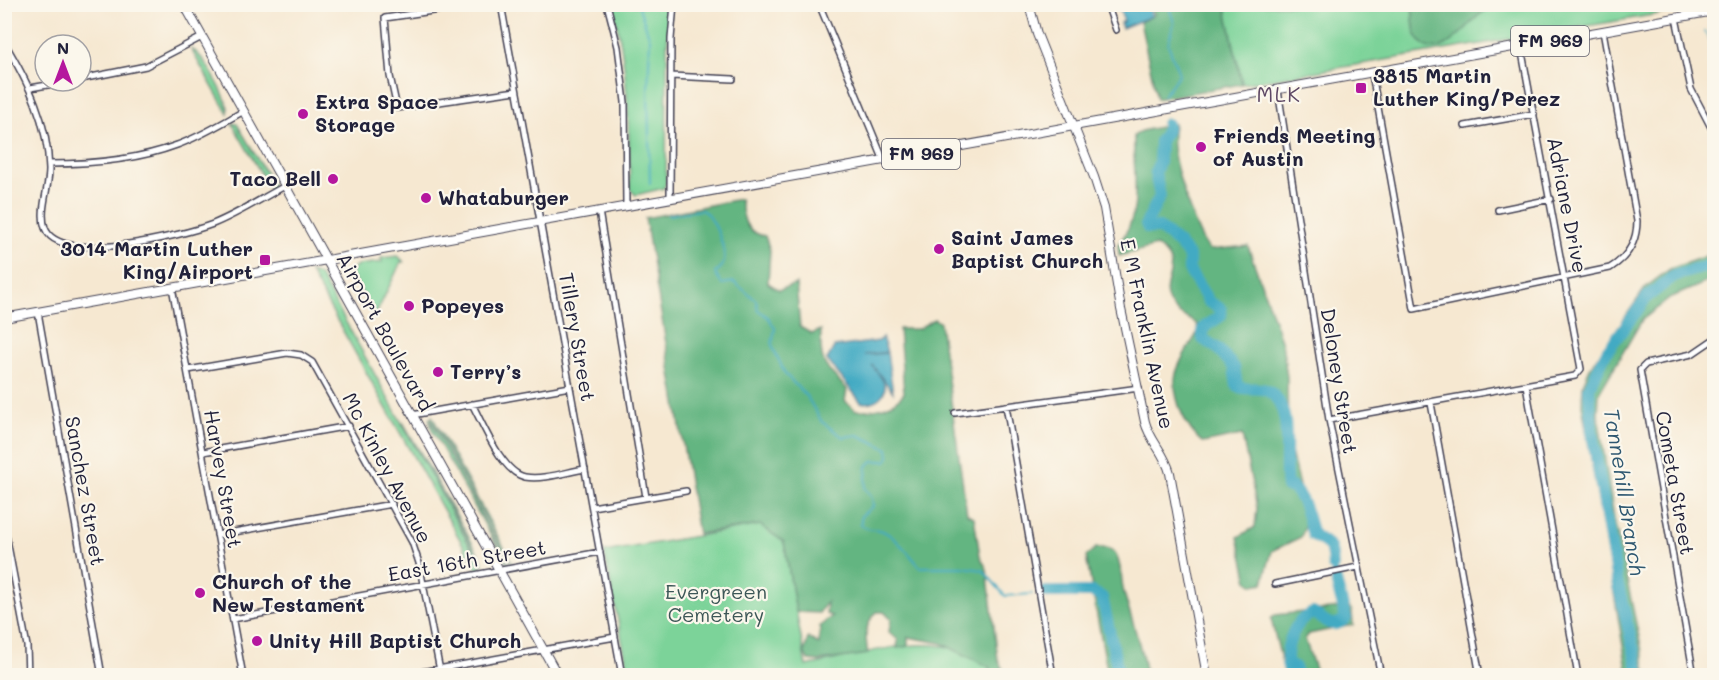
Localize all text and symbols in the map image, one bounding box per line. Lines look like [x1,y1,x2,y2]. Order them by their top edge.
road number: FM 969 [1511,26,1589,56]
north arrow [33,33,93,93]
text: N [57,37,69,58]
place label: 3815 Martin Luther King/Perez [1373,62,1560,111]
district label: MLK [1256,80,1302,107]
marker: 3815 Martin Luther King/Perez [1354,81,1368,95]
place label: Extra Space Storage [315,88,438,137]
marker: Extra Space Storage [296,107,310,121]
place label: Friends Meeting of Austin [1213,122,1375,171]
street label: Adriane Drive [1542,135,1594,275]
road number: FM 969 [882,139,960,169]
marker: Friends Meeting of Austin [1194,140,1208,154]
place label: Taco Bell [229,165,321,191]
marker: Taco Bell [326,172,340,186]
place label: Whataburger [438,184,569,210]
marker: Whataburger [419,191,433,205]
place label: Saint James Baptist Church [951,224,1103,273]
place label: 3014 Martin Luther King/Airport [60,235,253,284]
street label: E M Franklin Avenue [1115,236,1181,431]
marker: Saint James Baptist Church [932,242,946,256]
street label: Airport Boulevard [331,247,440,416]
marker: 3014 Martin Luther King/Airport [258,253,272,267]
street label: Tillery Street [554,270,602,403]
place label: Popeyes [421,292,504,318]
marker: Popeyes [402,299,416,313]
street label: Deloney Street [1316,306,1364,455]
place label: Terry’s [450,358,521,384]
marker: Terry’s [431,365,445,379]
street label: Mc Kinley Avenue [337,388,439,547]
water label: Tannehill Branch [1599,406,1652,578]
street label: Harvey Street [199,408,249,550]
street label: Cometa Street [1651,409,1701,557]
street label: Sanchez Street [60,414,112,568]
street label: East 16th Street [386,533,548,587]
place label: Church of the New Testament [212,568,365,617]
park label: Evergreen Cemetery [665,578,767,627]
marker: Church of the New Testament [193,586,207,600]
place label: Unity Hill Baptist Church [269,627,521,653]
marker: Unity Hill Baptist Church [250,634,264,648]

